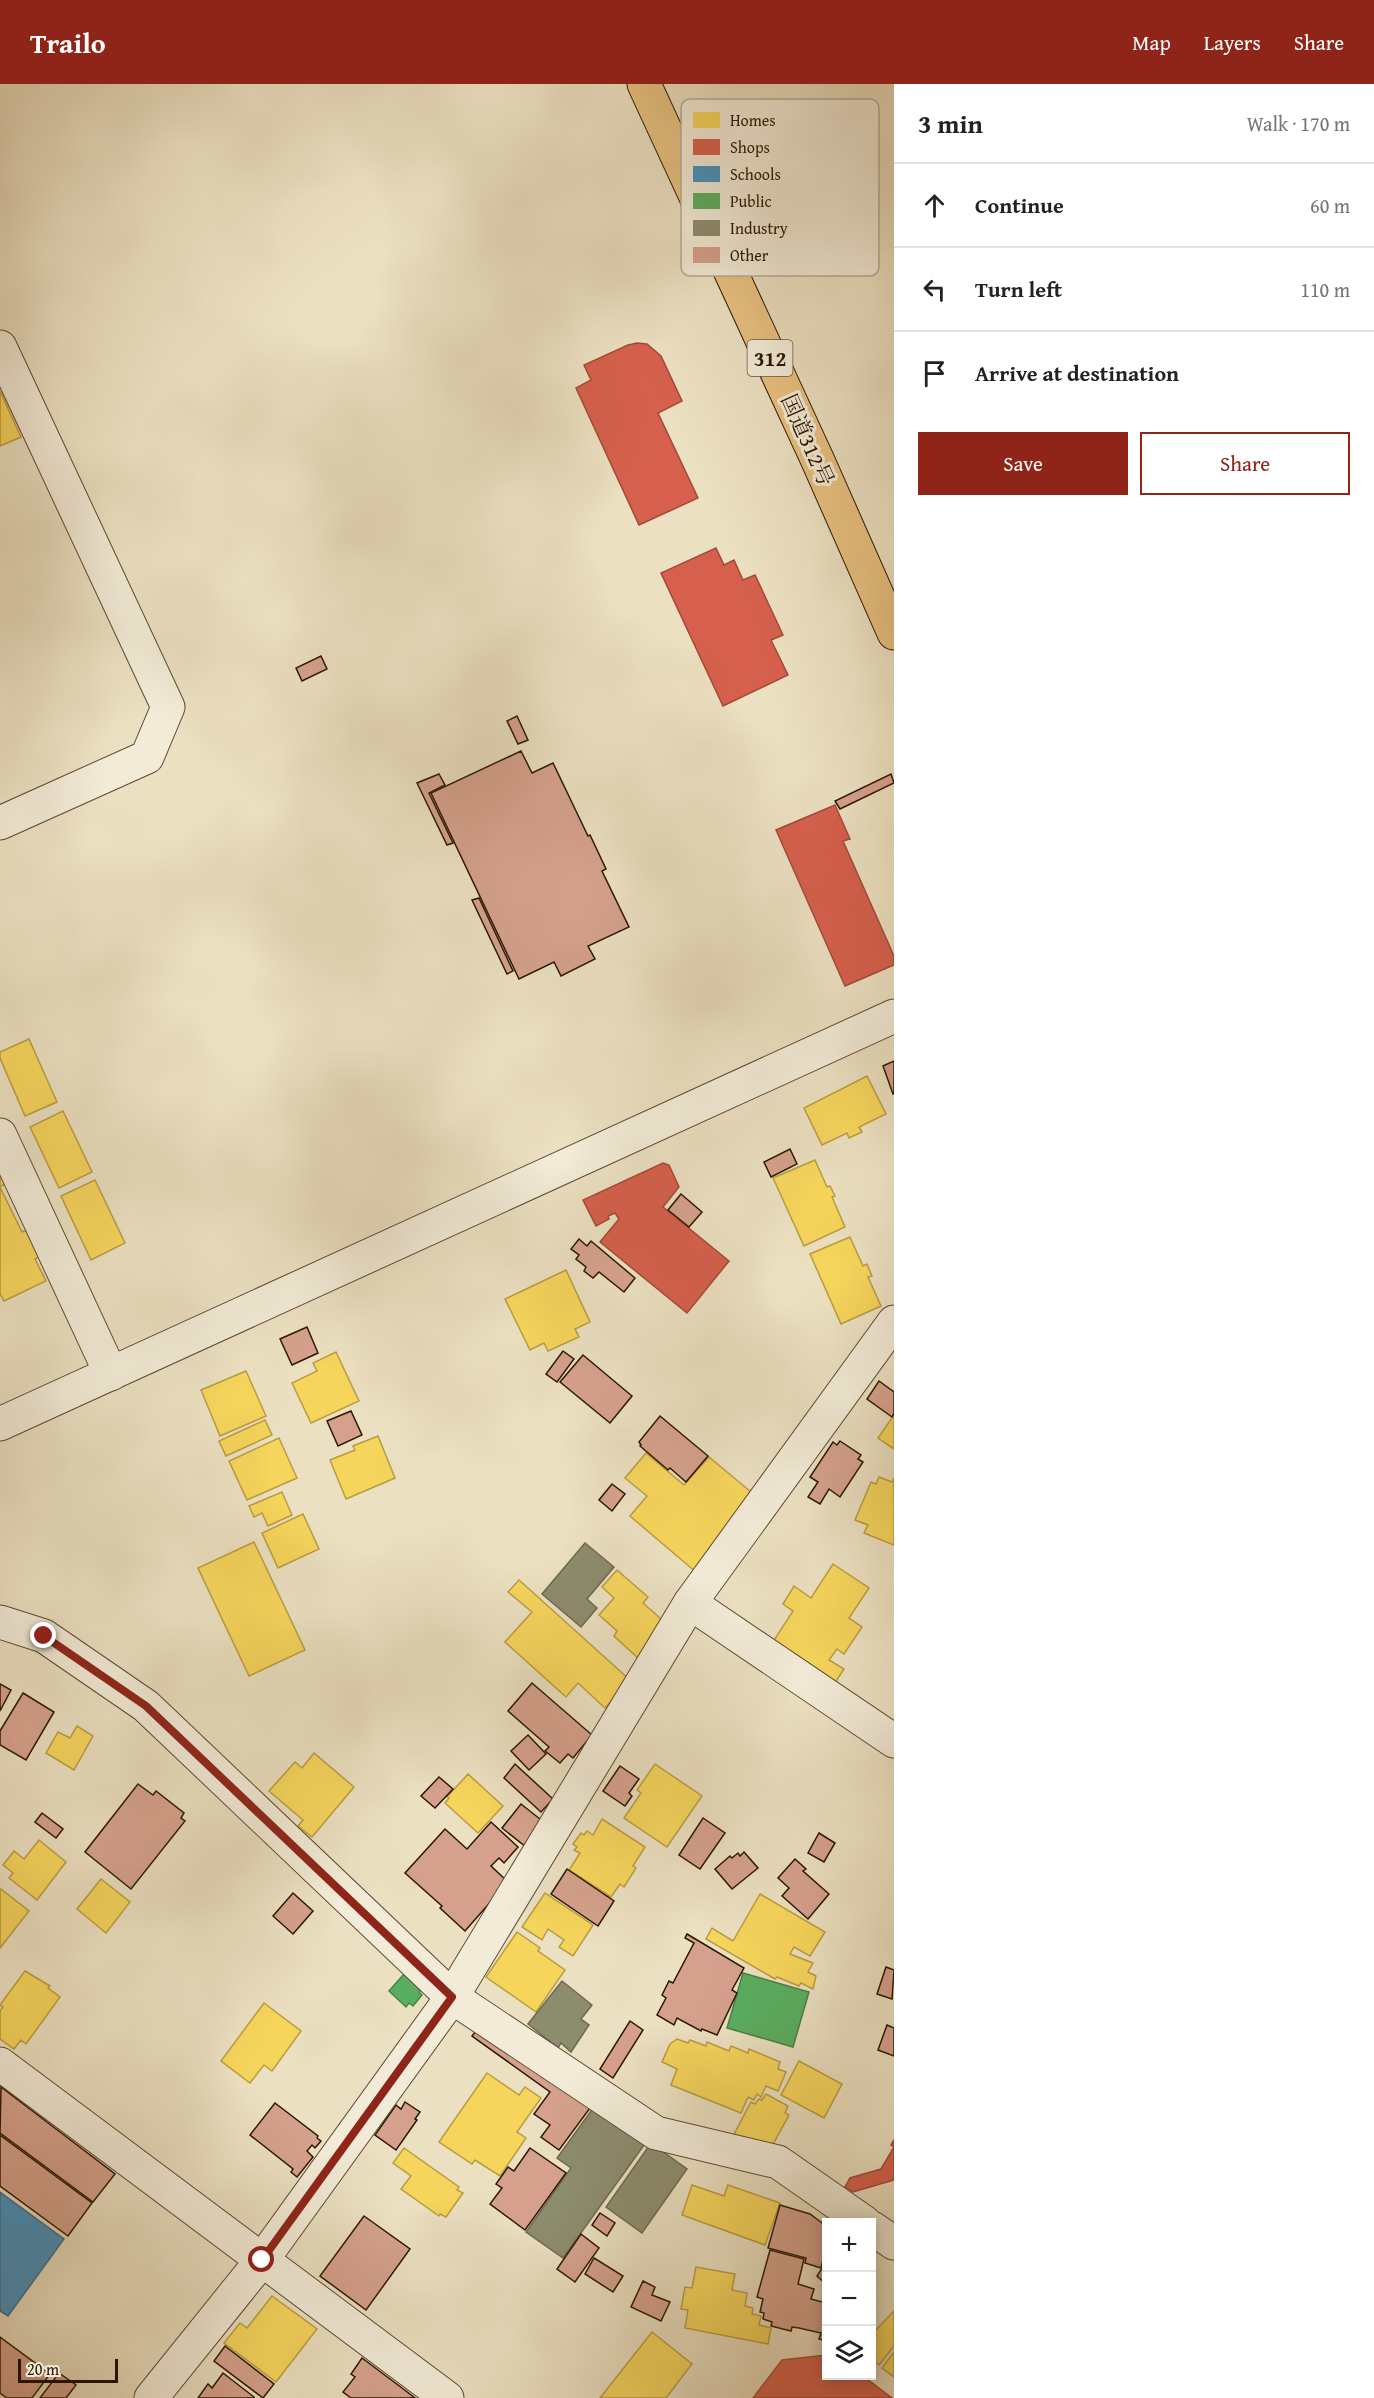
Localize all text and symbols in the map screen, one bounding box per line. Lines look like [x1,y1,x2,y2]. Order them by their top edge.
text: Trailo [30,22,106,63]
text: Map [1132,27,1171,58]
text: Layers [1204,27,1261,58]
text: Share [1294,27,1344,58]
legend [681,99,879,276]
text: 3 min [918,104,983,143]
text: Homes [730,108,776,132]
text: Walk · 170 m [1247,109,1350,138]
text: Shops [730,135,770,159]
text: Schools [730,162,781,186]
text: Public [730,189,772,213]
icon: ahead [918,189,951,222]
text: Continue [975,189,1064,221]
text: 60 m [1310,191,1350,220]
text: Industry [730,216,788,240]
text: Other [730,243,769,267]
icon: left [918,273,951,306]
text: Turn left [975,273,1062,305]
text: 110 m [1300,275,1350,304]
road number: 312 [748,340,792,376]
icon: arrive [918,357,951,390]
text: Arrive at destination [975,357,1179,389]
street label: 国道312号 [773,389,843,491]
button: Save [918,432,1128,495]
button: Share [1140,432,1350,495]
route end [30,1622,56,1648]
map controls [822,2218,876,2380]
button: + [822,2218,876,2272]
route start [248,2246,274,2272]
button: − [822,2272,876,2326]
button: layers [822,2326,876,2380]
scale bar [18,2356,118,2384]
text: 20 m [27,2357,59,2381]

